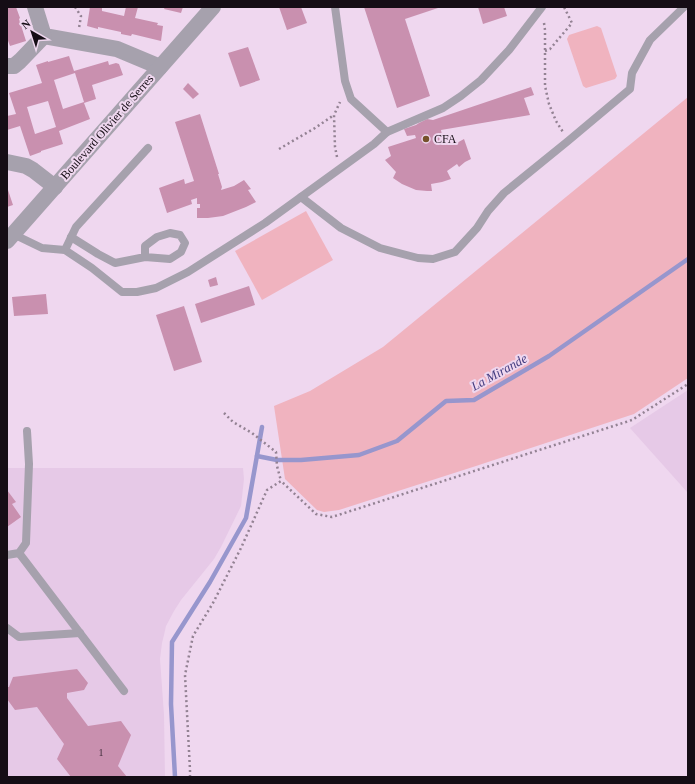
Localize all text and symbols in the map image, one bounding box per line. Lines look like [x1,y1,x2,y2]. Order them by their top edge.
north arrow [12,12,52,52]
text: N [19,17,33,31]
street label: Boulevard Olivier de Serres [58,71,157,182]
place label: CFA [434,132,457,146]
marker: CFA [421,134,431,144]
water label: La Mirande [467,350,530,394]
house number: 1 [99,747,104,758]

